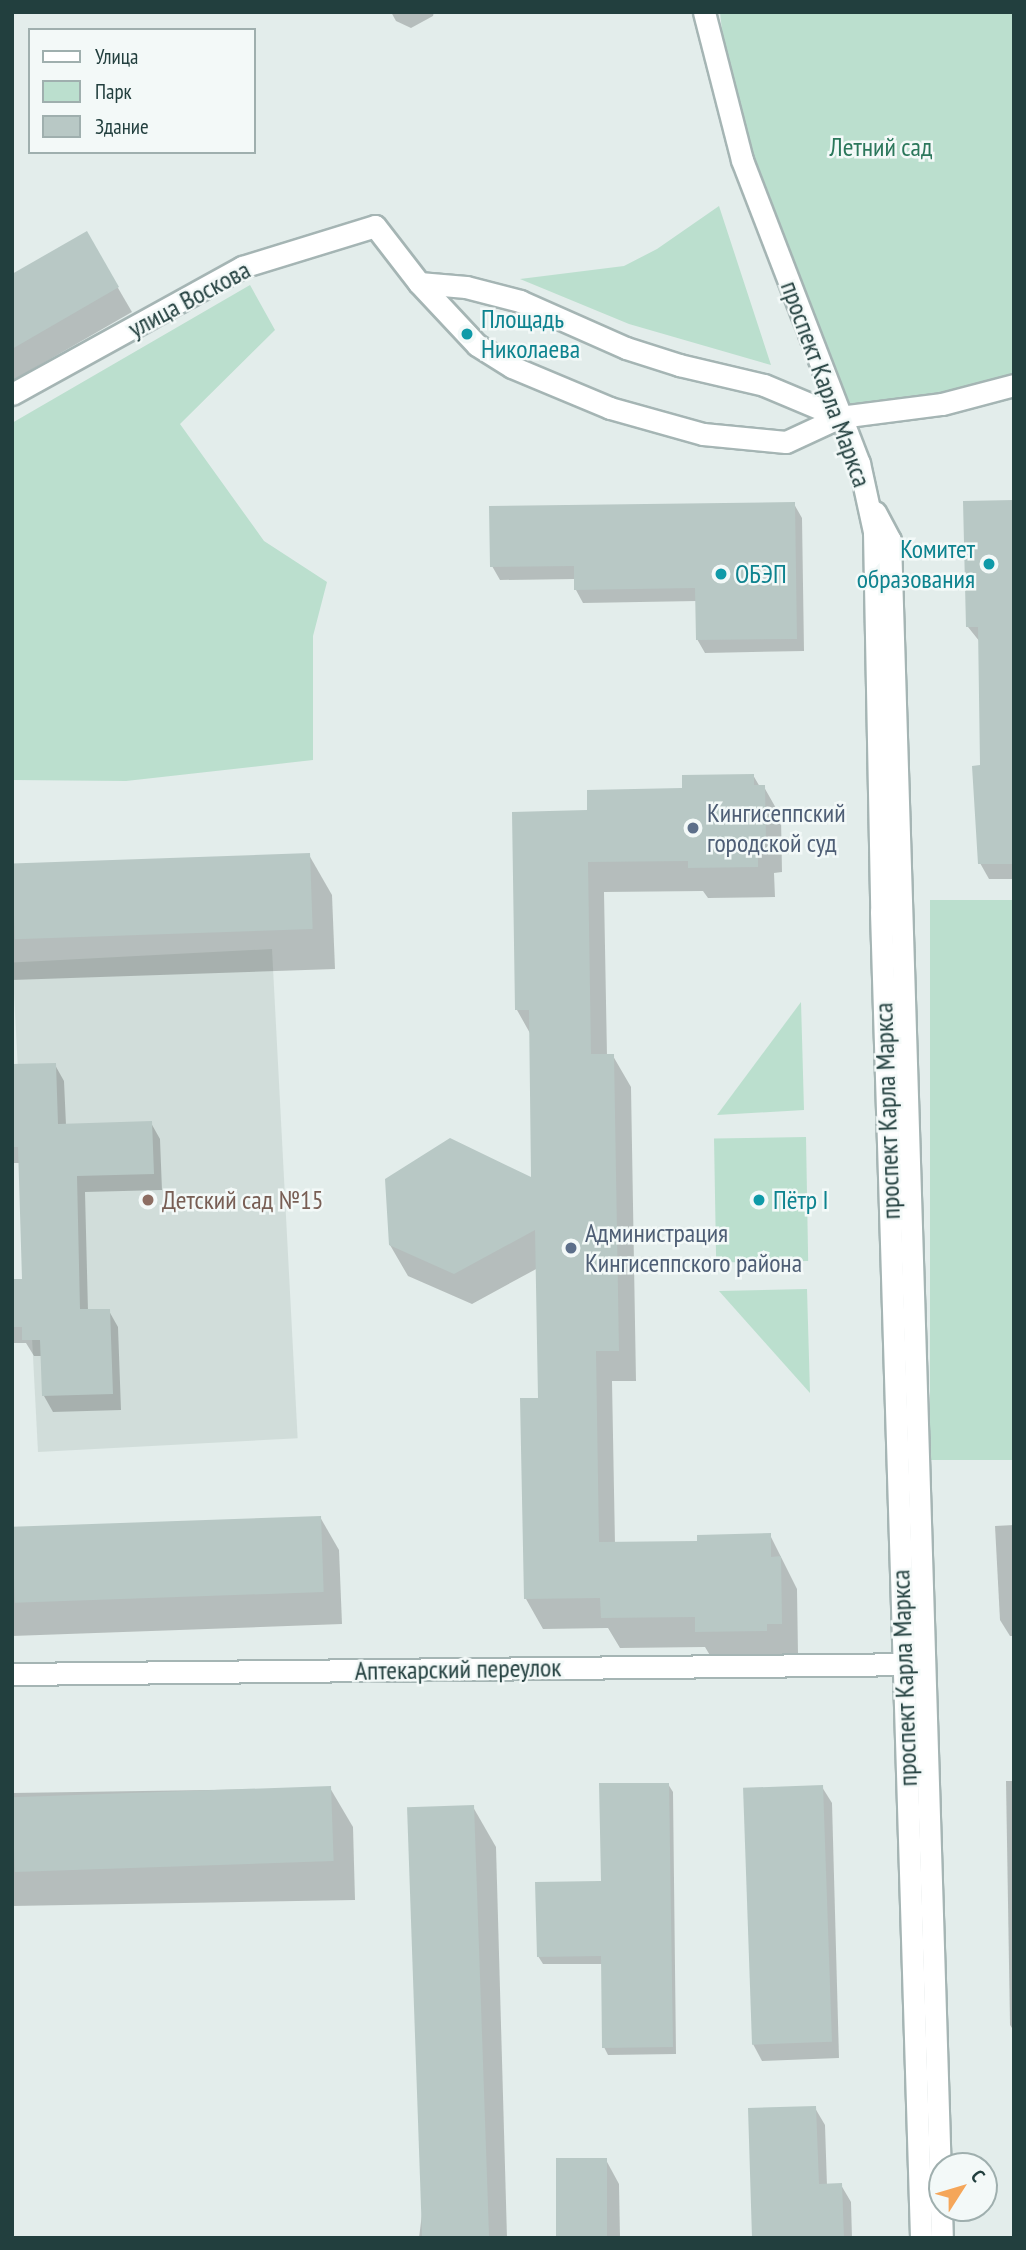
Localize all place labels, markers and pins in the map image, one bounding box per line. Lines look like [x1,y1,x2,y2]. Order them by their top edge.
place label: Площадь Николаева [481,303,580,364]
marker: Площадь Николаева [459,326,475,342]
place label: Комитет образования [857,533,975,594]
marker: Комитет образования [981,556,997,572]
place label: ОБЭП [735,558,787,590]
marker: ОБЭП [713,566,729,582]
place label: Кингисеппский городской суд [707,797,846,858]
marker: Кингисеппский городской суд [685,820,701,836]
place label: Детский сад №15 [162,1184,323,1216]
place label: Пётр I [773,1184,829,1216]
marker: Детский сад №15 [140,1192,156,1208]
marker: Пётр I [751,1192,767,1208]
place label: Администрация Кингисеппского района [585,1217,802,1278]
marker: Администрация Кингисеппского района [563,1240,579,1256]

